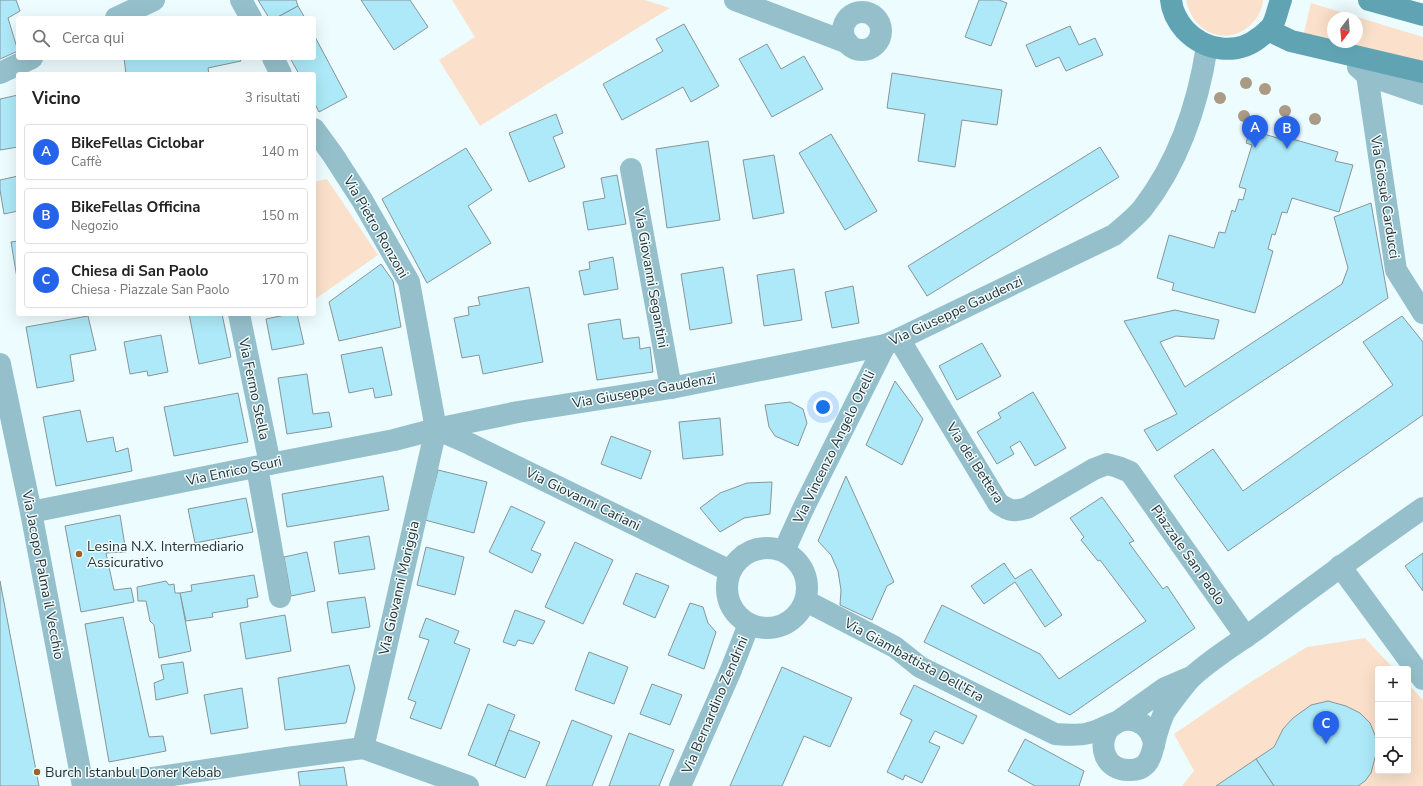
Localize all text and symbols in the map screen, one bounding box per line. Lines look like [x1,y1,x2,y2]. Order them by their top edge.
north arrow [1327,12,1363,48]
search box [16,16,316,60]
icon: search [30,27,52,49]
text: Cerca qui [62,28,124,48]
text: Vicino [32,87,81,110]
text: 3 risultati [245,89,300,107]
pin: A [1242,115,1268,148]
pin: B [1274,116,1300,149]
text: BikeFellas Ciclobar [71,133,204,153]
street label: Via Giosuè Carducci [1366,133,1404,260]
text: A [41,143,51,161]
text: 140 m [261,143,299,161]
text: Caffè [71,153,102,171]
street label: Via Pietro Ronzoni [339,172,413,282]
text: BikeFellas Officina [71,197,201,217]
street label: Via Giovanni Segantini [629,206,673,349]
text: B [42,207,50,225]
text: 150 m [261,207,299,225]
text: Negozio [71,217,119,235]
text: Chiesa di San Paolo [71,261,209,281]
text: C [42,271,50,289]
text: 170 m [261,271,299,289]
street label: Via Giuseppe Gaudenzi [885,272,1026,351]
text: Chiesa · Piazzale San Paolo [71,281,230,299]
street label: Via Fermo Stella [234,335,274,442]
street label: Via Vincenzo Angelo Orelli [788,367,879,528]
street label: Via Giuseppe Gaudenzi [570,369,717,413]
your location [813,397,833,417]
street label: Via dei Bettera [941,418,1008,507]
street label: Via Enrico Scuri [183,452,284,491]
street label: Via Giovanni Cariani [521,462,644,535]
street label: Via Jacopo Palma il Vecchio [17,488,69,661]
street label: Piazzale San Paolo [1146,501,1230,609]
street label: Via Giovanni Moriggia [374,519,424,658]
place label: Lesina N.X. Intermediario Assicurativo [87,537,244,572]
marker: Lesina N.X. Intermediario Assicurativo [74,549,84,559]
street label: Via Giambattista Dell'Era [840,613,987,706]
street label: Via Bernardino Zendrini [677,633,753,778]
map controls [1375,666,1411,774]
button: + [1375,666,1411,702]
button: − [1375,702,1411,738]
pin: C [1313,711,1339,744]
button: locate [1375,738,1411,774]
place label: Burch Istanbul Doner Kebab [45,763,222,782]
marker: Burch Istanbul Doner Kebab [32,767,42,777]

